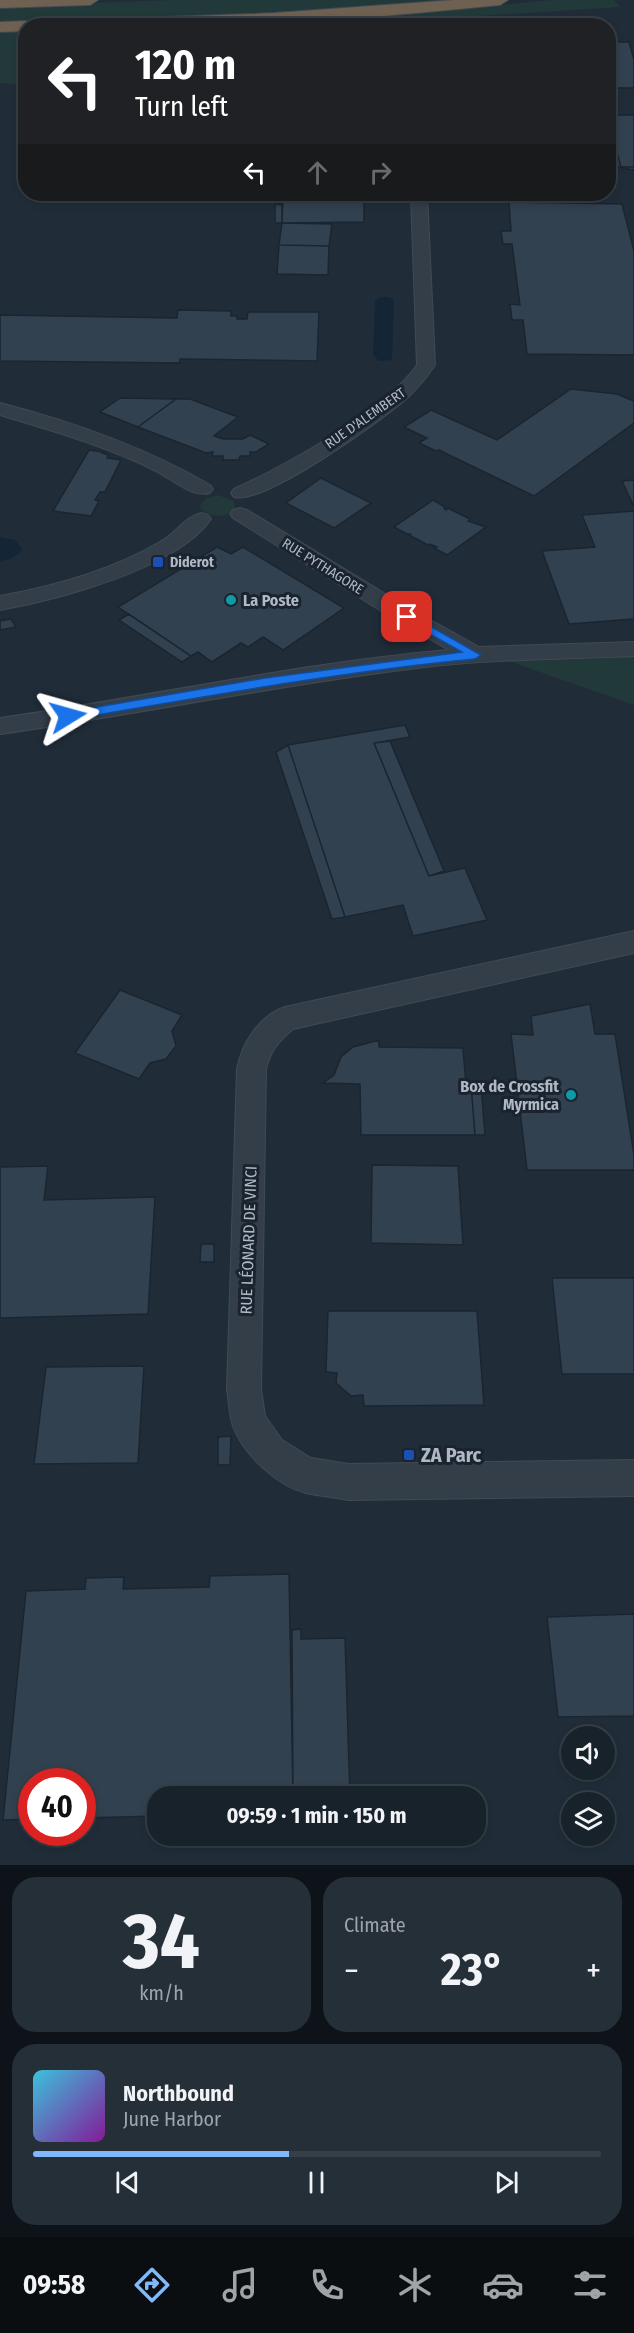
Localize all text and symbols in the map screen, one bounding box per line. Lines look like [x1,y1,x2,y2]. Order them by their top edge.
text: 120 m [135,40,236,90]
icon: left [36,42,114,120]
text: Turn left [135,91,228,123]
icon: left [238,156,271,189]
icon: ahead [301,156,334,189]
icon: right [364,156,397,189]
street label: RUE D'ALEMBERT [322,384,409,452]
street label: RUE PYTHAGORE [279,535,367,598]
place label: Diderot [170,554,215,571]
marker: Diderot [151,555,165,569]
place label: La Poste [243,591,299,610]
pin [381,591,432,642]
marker: La Poste [224,593,238,607]
icon: arrive [390,600,423,633]
position arrow [36,684,100,748]
place label: Box de Crossfit Myrmica [460,1077,559,1114]
marker: Box de Crossfit Myrmica [564,1088,578,1102]
street label: RUE LÉONARD DE VINCI [236,1165,261,1315]
place label: ZA Parc [421,1443,481,1467]
marker: ZA Parc [402,1448,416,1462]
map controls [561,1726,615,1846]
button: sound [561,1726,615,1780]
speed limit sign: 40 [18,1768,96,1846]
button: layers [561,1792,615,1846]
text: 09:59 · 1 min · 150 m [226,1802,407,1829]
text: 34 [123,1895,200,1989]
text: Climate [344,1913,406,1937]
text: 23° [441,1943,504,1997]
text: − [344,1951,359,1991]
text: + [586,1951,601,1991]
text: km/h [139,1981,184,2005]
text: Northbound [123,2080,234,2107]
text: June Harbor [123,2107,221,2131]
icon: previous [111,2166,144,2199]
icon: pause [300,2166,333,2199]
icon: next [490,2166,523,2199]
icon: directions [131,2264,173,2306]
icon: music [219,2264,261,2306]
icon: phone [306,2264,348,2306]
icon: climate [394,2264,436,2306]
icon: car [482,2264,524,2306]
icon: filters [569,2264,611,2306]
text: 09:58 [23,2269,85,2301]

